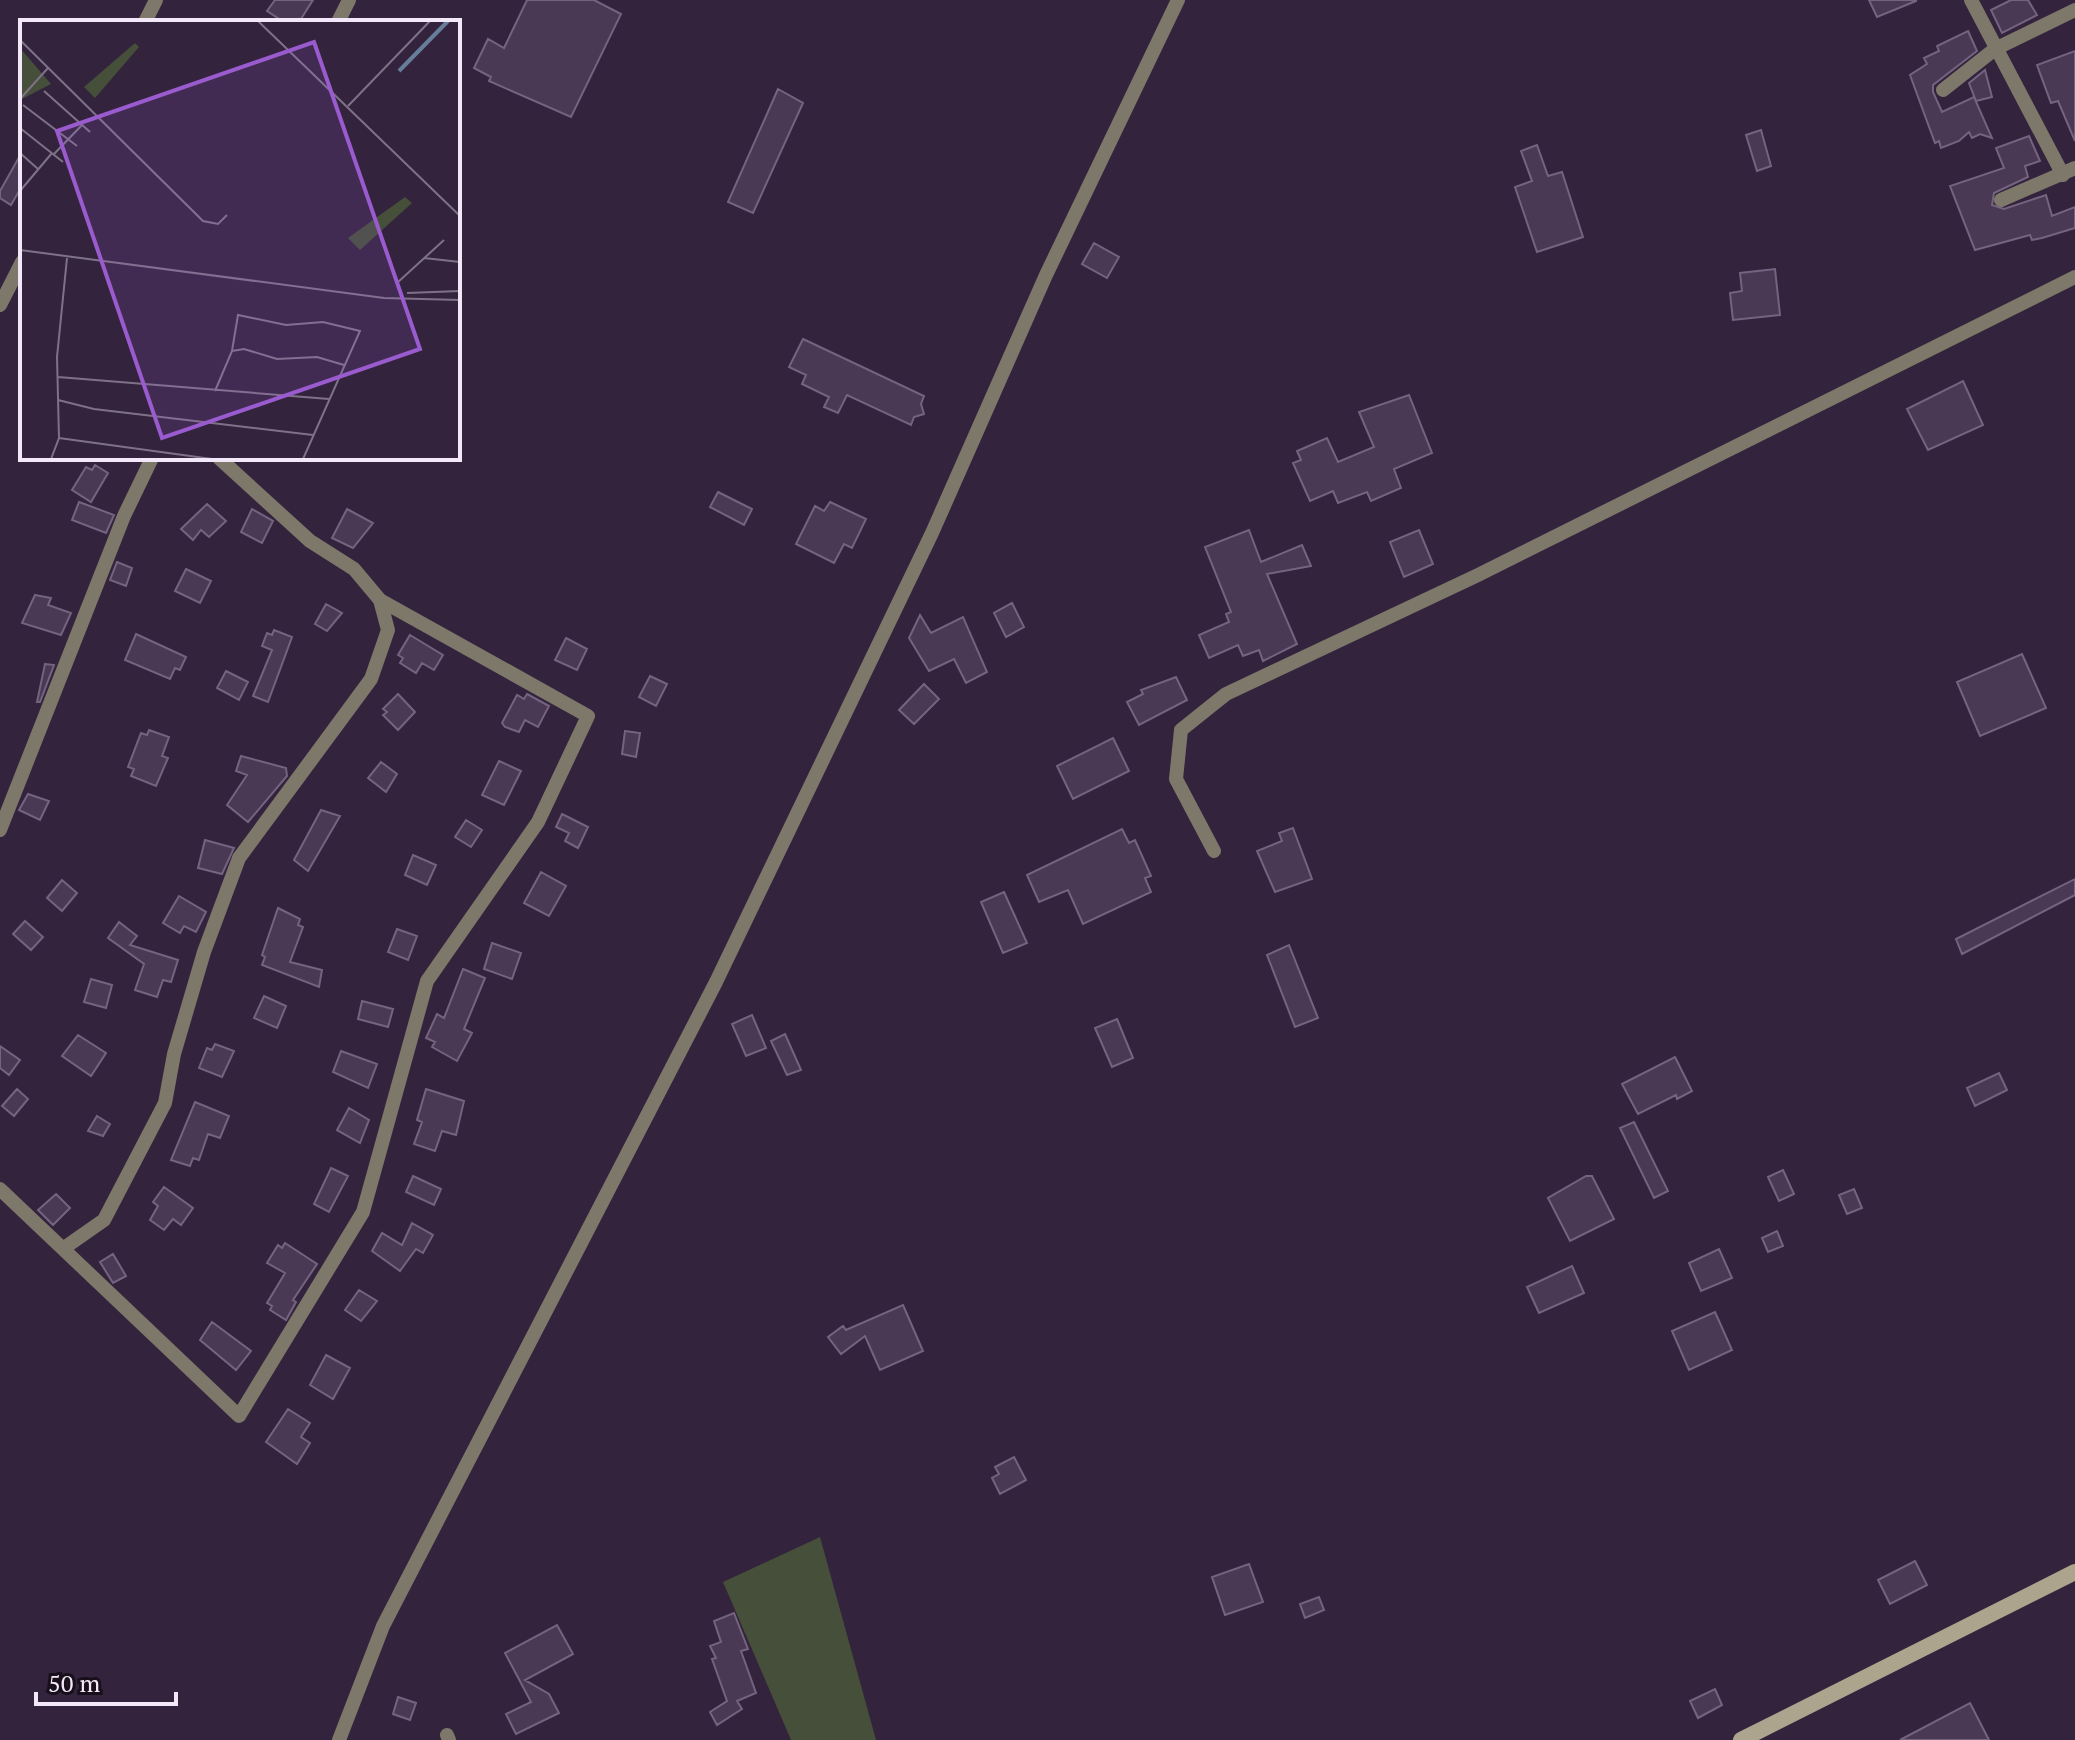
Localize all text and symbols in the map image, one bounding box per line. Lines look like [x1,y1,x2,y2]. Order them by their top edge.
inset map [20,20,460,460]
scale bar [36,1656,176,1706]
text: 50 m [48,1667,100,1699]

